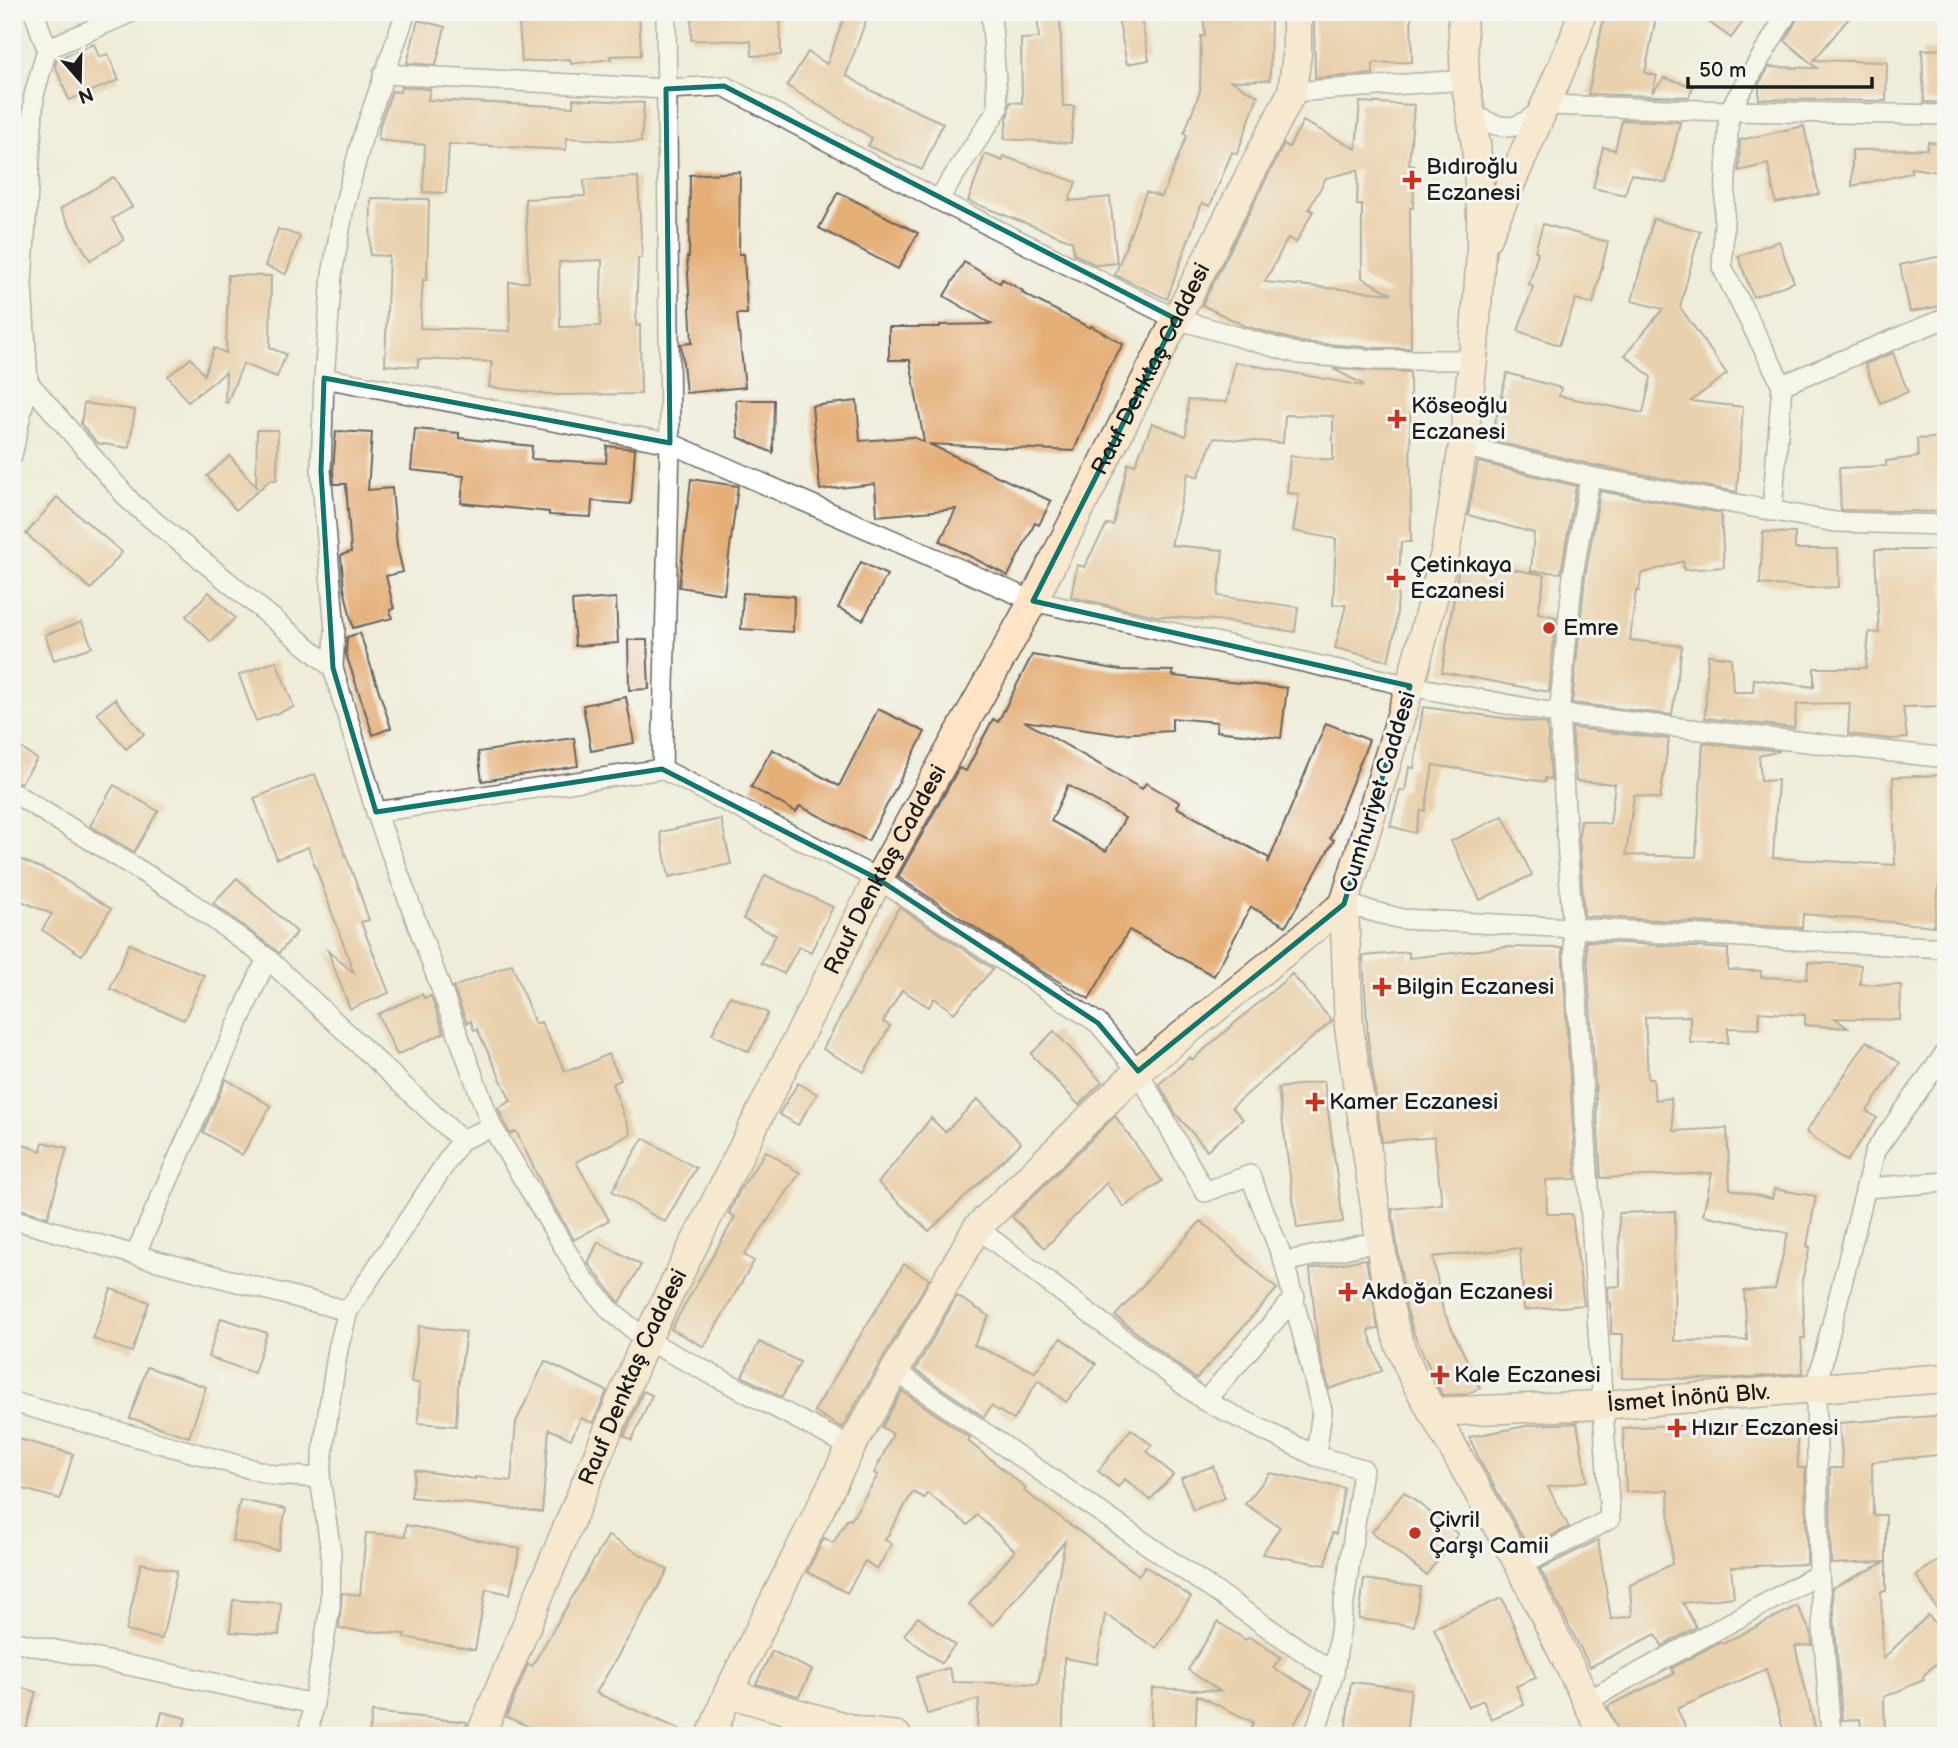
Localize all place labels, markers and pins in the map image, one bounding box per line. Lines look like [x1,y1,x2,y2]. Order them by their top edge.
place label: Bıdıroğlu Eczanesi [1426,153,1521,207]
marker: Bıdıroğlu Eczanesi [1404,172,1420,188]
place label: Köseoğlu Eczanesi [1411,392,1508,446]
marker: Köseoğlu Eczanesi [1389,411,1405,427]
place label: Çetinkaya Eczanesi [1410,551,1512,605]
marker: Çetinkaya Eczanesi [1388,570,1404,586]
place label: Emre [1563,614,1619,642]
marker: Emre [1541,620,1557,636]
place label: Bilgin Eczanesi [1396,973,1554,1001]
marker: Bilgin Eczanesi [1374,979,1390,995]
place label: Kamer Eczanesi [1329,1088,1498,1116]
marker: Kamer Eczanesi [1307,1094,1323,1110]
place label: Akdoğan Eczanesi [1362,1278,1553,1306]
marker: Akdoğan Eczanesi [1340,1284,1356,1300]
place label: Kale Eczanesi [1454,1361,1601,1389]
marker: Kale Eczanesi [1432,1367,1448,1383]
place label: Hızır Eczanesi [1691,1414,1839,1442]
marker: Hızır Eczanesi [1669,1420,1685,1436]
place label: Çivril Çarşı Camii [1429,1506,1549,1560]
marker: Çivril Çarşı Camii [1407,1525,1423,1541]

